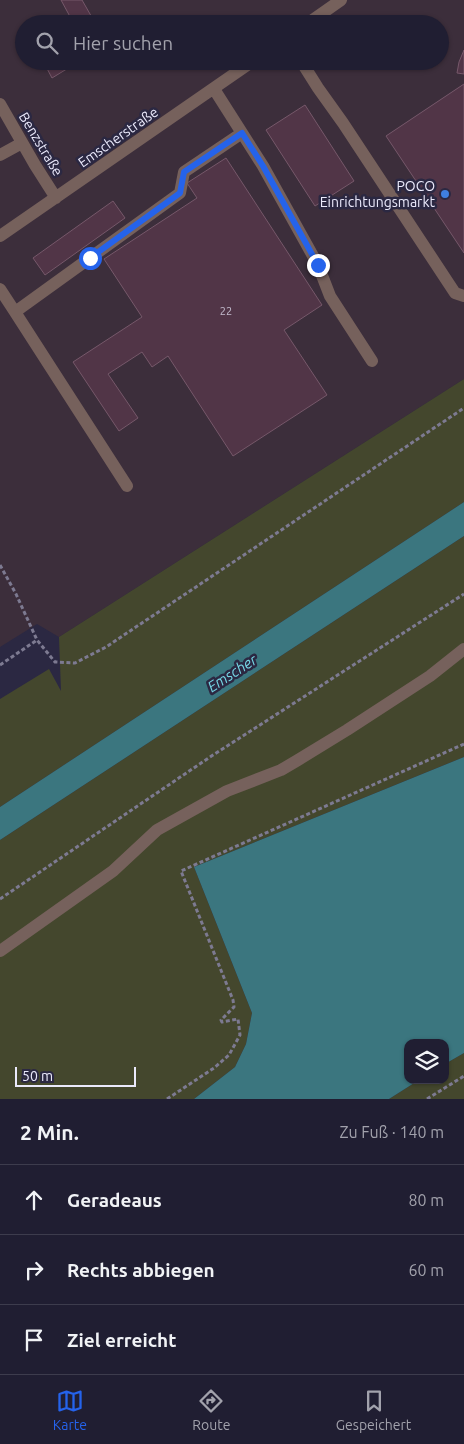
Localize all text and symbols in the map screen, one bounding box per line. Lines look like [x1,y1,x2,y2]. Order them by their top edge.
search box [15,15,449,70]
icon: search [33,29,61,57]
text: Hier suchen [73,32,173,54]
street label: Emscherstraße [75,104,161,170]
street label: Benzstraße [16,109,66,179]
place label: POCO Einrichtungsmarkt [320,178,435,210]
marker: POCO Einrichtungsmarkt [439,188,451,200]
route start [79,247,102,270]
route end [307,254,330,277]
house number: 22 [220,305,232,317]
water label: Emscher [204,650,261,695]
map controls [404,1039,449,1084]
button: layers [404,1039,449,1084]
scale bar [15,1064,136,1087]
text: 50 m [22,1068,53,1084]
text: 2 Min. [20,1120,79,1144]
text: Zu Fuß · 140 m [339,1123,444,1141]
icon: ahead [20,1186,48,1214]
text: Geradeaus [67,1189,162,1211]
text: 80 m [408,1191,444,1209]
icon: right [20,1256,48,1284]
text: Rechts abbiegen [67,1259,215,1281]
text: 60 m [408,1261,444,1279]
icon: arrive [20,1326,48,1354]
text: Ziel erreicht [67,1329,176,1351]
tab: Karte [53,1387,87,1433]
tab: Route [192,1387,230,1433]
tab: Gespeichert [336,1387,411,1433]

